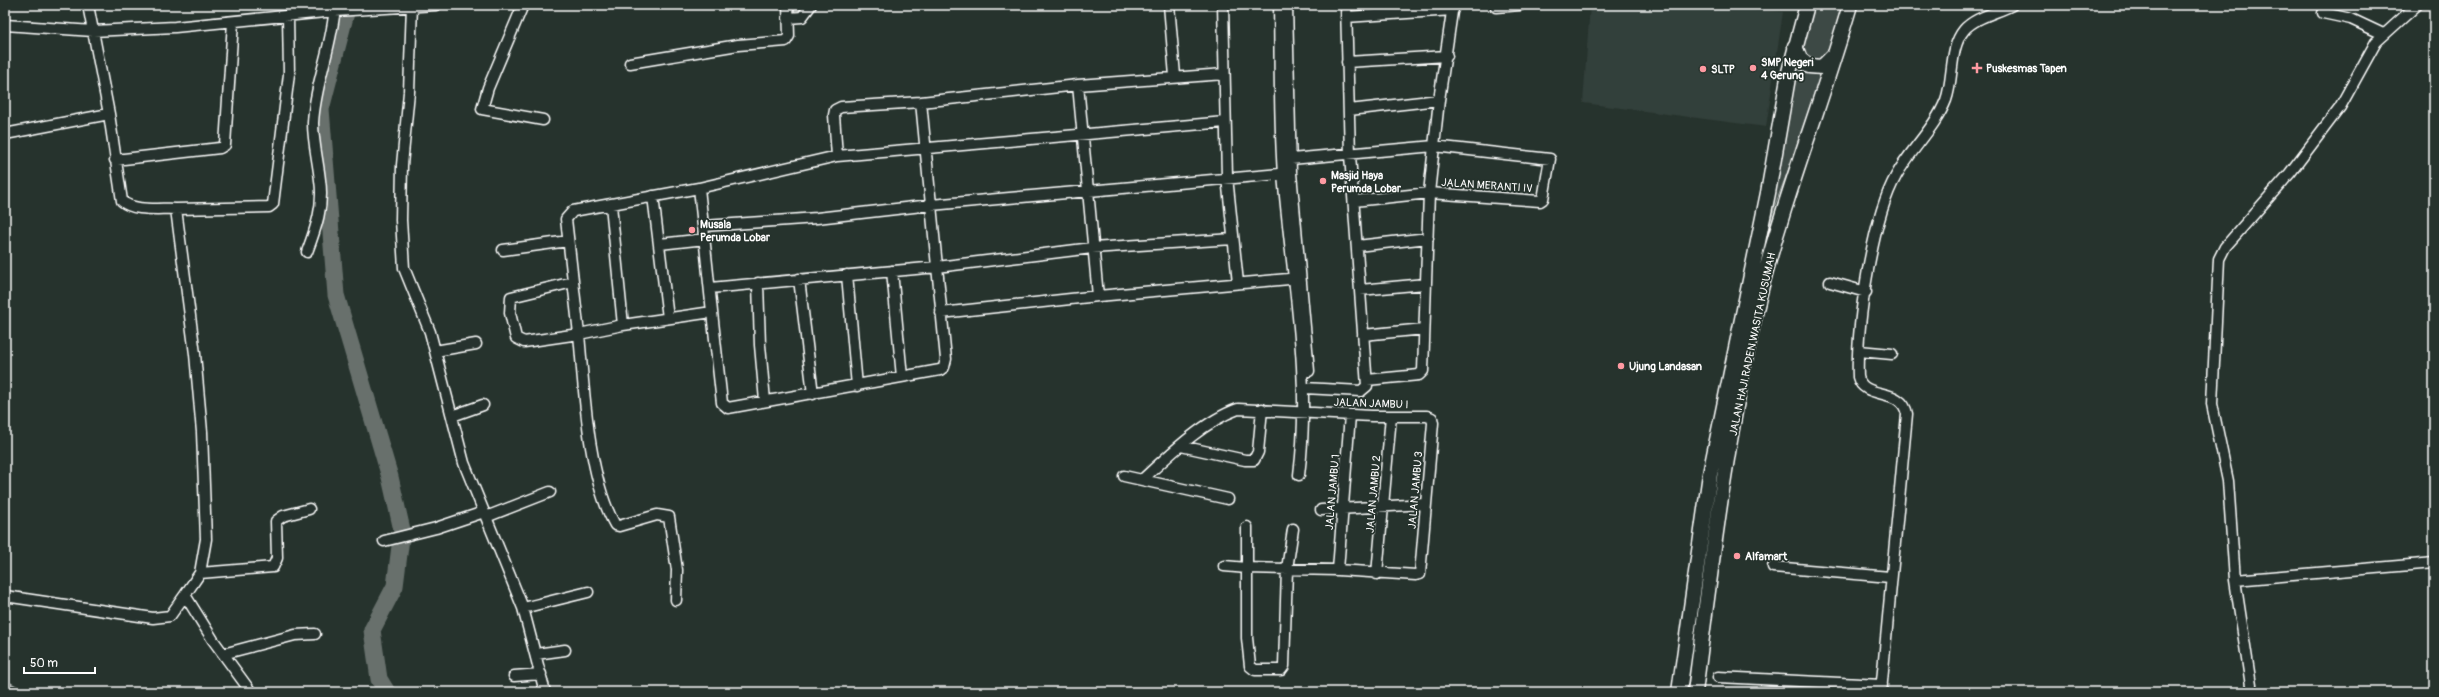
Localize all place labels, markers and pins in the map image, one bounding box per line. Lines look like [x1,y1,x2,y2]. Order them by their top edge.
place label: SMP Negeri 4 Gerung [1760,56,1814,82]
marker: Puskesmas Tapen [1971,62,1983,74]
place label: Puskesmas Tapen [1986,62,2067,75]
place label: SLTP [1711,63,1735,76]
marker: SMP Negeri 4 Gerung [1748,63,1758,73]
marker: SLTP [1698,64,1708,74]
place label: Masjid Haya Perumda Lobar [1331,169,1402,195]
marker: Masjid Haya Perumda Lobar [1318,176,1328,186]
place label: Musala Perumda Lobar [700,218,771,244]
marker: Musala Perumda Lobar [687,225,697,235]
place label: Ujung Landasan [1629,360,1702,373]
marker: Ujung Landasan [1616,361,1626,371]
place label: Alfamart [1745,550,1788,563]
marker: Alfamart [1732,551,1742,561]

